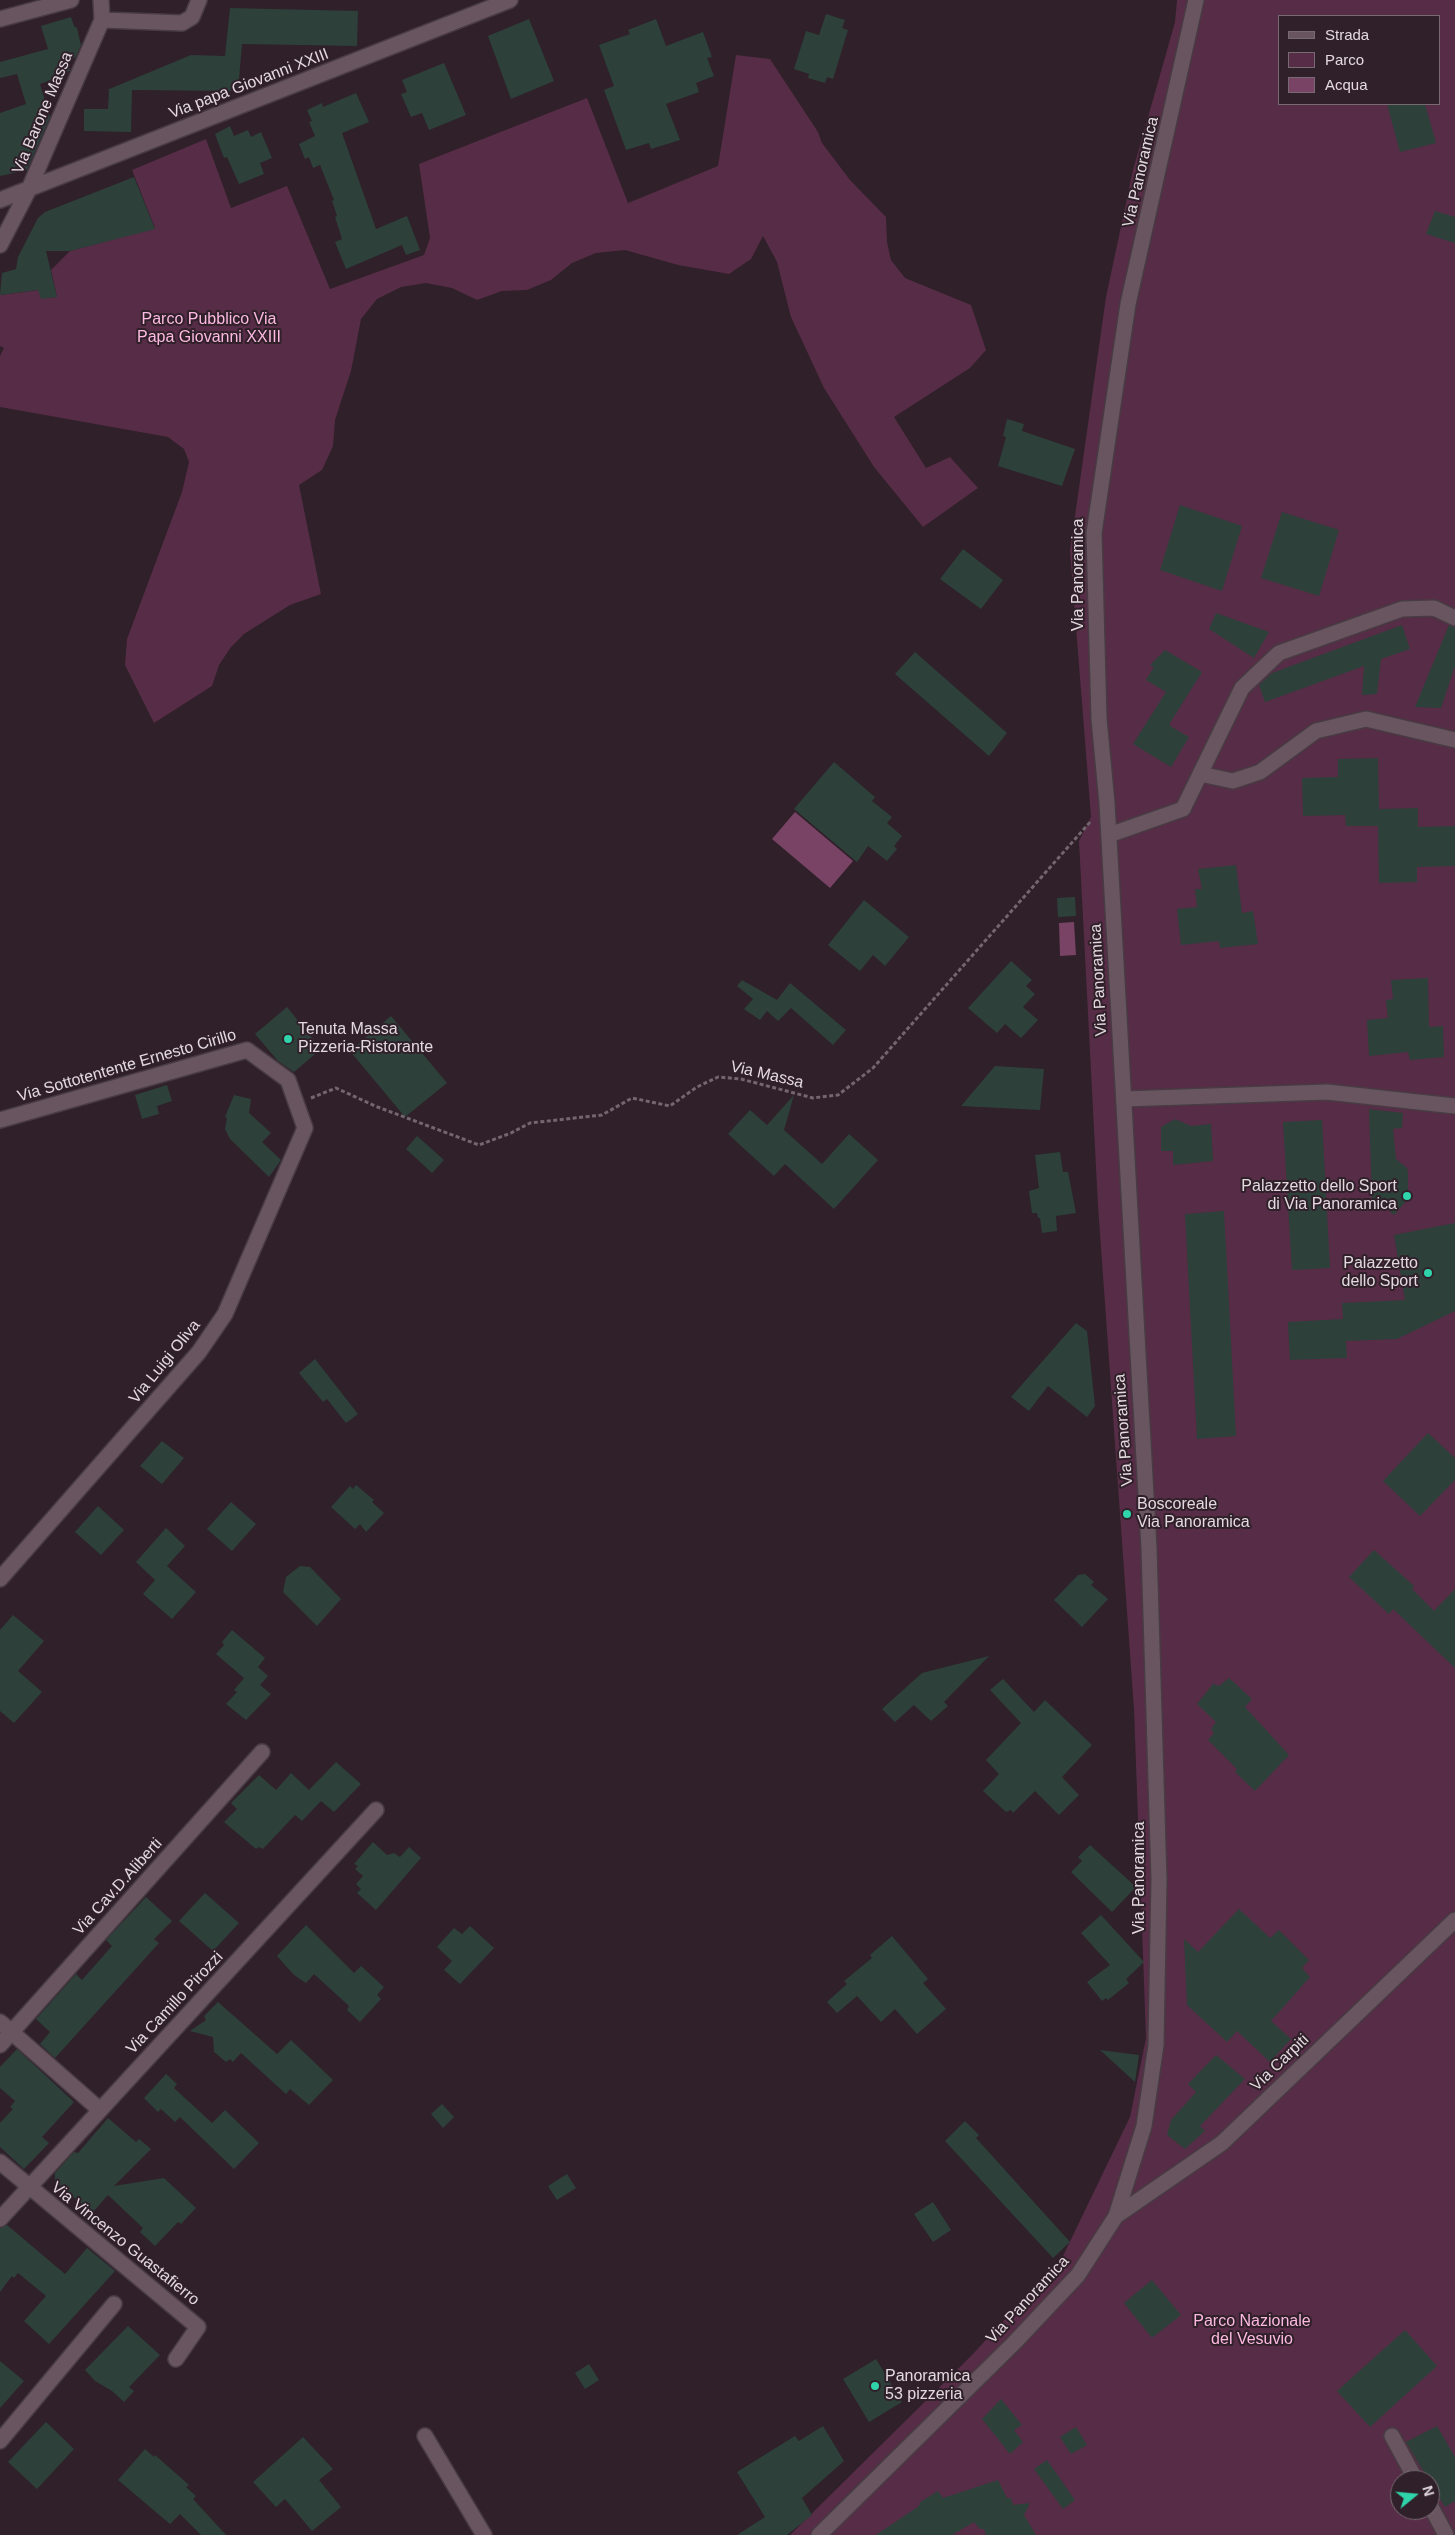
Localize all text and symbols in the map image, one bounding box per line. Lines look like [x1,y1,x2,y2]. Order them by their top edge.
legend [1278,15,1440,105]
text: Strada [1325,26,1369,43]
street label: Via papa Giovanni XXIII [166,45,332,123]
street label: Via Barone Massa [9,49,77,177]
text: Parco [1325,51,1364,68]
text: Acqua [1325,76,1368,93]
street label: Via Panoramica [1119,115,1163,229]
park label: Parco Pubblico Via Papa Giovanni XXIII [137,310,281,348]
street label: Via Panoramica [1069,519,1089,631]
street label: Via Panoramica [1086,923,1112,1037]
place label: Tenuta Massa Pizzeria-Ristorante [298,1020,433,1058]
street label: Via Sottotentente Ernesto Cirillo [15,1026,239,1106]
marker: Tenuta Massa Pizzeria-Ristorante [282,1033,294,1045]
street label: Via Massa [729,1057,805,1093]
place label: Palazzetto dello Sport di Via Panoramica [1241,1177,1397,1215]
marker: Palazzetto dello Sport di Via Panoramica [1401,1190,1413,1202]
place label: Palazzetto dello Sport [1342,1254,1418,1292]
marker: Palazzetto dello Sport [1422,1267,1434,1279]
street label: Via Luigi Oliva [125,1316,205,1408]
street label: Via Panoramica [1110,1373,1138,1487]
place label: Boscoreale Via Panoramica [1137,1495,1250,1533]
marker: Boscoreale Via Panoramica [1121,1508,1133,1520]
street label: Via Panoramica [1130,1822,1150,1934]
street label: Via Cav.D.Aliberti [69,1835,167,1939]
street label: Via Camillo Pirozzi [123,1948,227,2058]
street label: Via Carpiti [1247,2031,1313,2095]
street label: Via Vincenzo Guastafierro [47,2178,203,2310]
street label: Via Panoramica [983,2252,1073,2348]
park label: Parco Nazionale del Vesuvio [1193,2312,1311,2350]
place label: Panoramica 53 pizzeria [885,2367,970,2405]
marker: Panoramica 53 pizzeria [869,2380,881,2392]
north arrow [1390,2470,1440,2520]
text: N [1419,2484,1438,2498]

